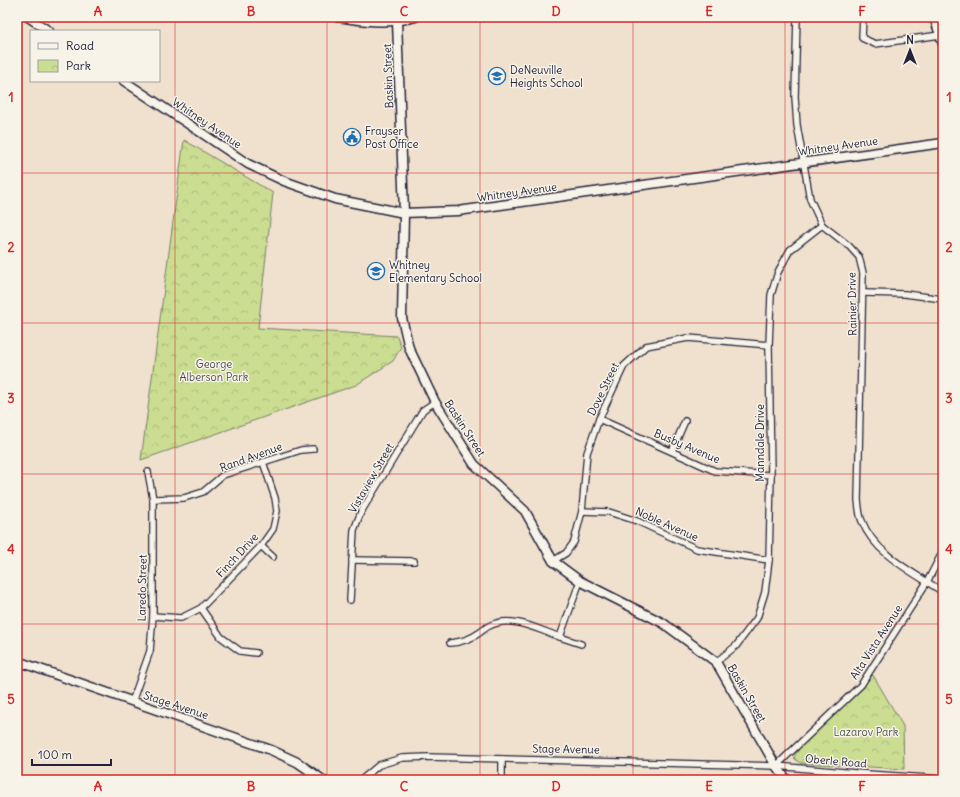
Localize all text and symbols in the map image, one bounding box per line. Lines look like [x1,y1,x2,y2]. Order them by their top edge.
text: A [94,3,103,20]
text: B [247,3,256,20]
text: C [400,3,409,20]
text: D [551,3,561,20]
text: E [705,3,713,20]
text: F [858,3,866,20]
legend [30,30,160,82]
north arrow [890,30,930,70]
text: N [906,33,914,47]
text: Road [66,38,94,53]
street label: Baskin Street [380,43,396,109]
text: Park [66,58,91,73]
place label: DeNeuville Heights School [510,63,583,90]
school or university icon: DeNeuville Heights School [487,66,507,86]
text: 1 [8,89,14,106]
text: 1 [946,89,952,106]
street label: Whitney Avenue [170,95,244,151]
place label: Frayser Post Office [365,124,418,151]
public building icon: Frayser Post Office [342,127,362,147]
street label: Whitney Avenue [797,133,879,159]
street label: Whitney Avenue [476,179,558,205]
text: 2 [7,239,15,256]
text: 2 [945,239,953,256]
place label: Whitney Elementary School [389,258,482,285]
school or university icon: Whitney Elementary School [366,261,386,281]
street label: Rainier Drive [844,272,860,336]
park label: George Alberson Park [180,357,249,384]
street label: Dove Street [584,360,622,418]
text: 3 [7,390,15,407]
text: 3 [945,390,953,407]
street label: Baskin Street [441,397,489,459]
street label: Manndale Drive [753,404,767,482]
street label: Busby Avenue [652,426,722,466]
street label: Rand Avenue [218,439,284,475]
street label: Vistaview Street [345,440,397,516]
street label: Noble Avenue [633,504,701,544]
street label: Finch Drive [213,530,261,580]
text: 4 [7,541,15,558]
text: 4 [945,541,953,558]
street label: Laredo Street [134,554,150,622]
street label: Alta Vista Avenue [847,602,905,682]
street label: Baskin Street [725,661,769,725]
street label: Stage Avenue [142,688,210,722]
text: 5 [7,691,15,708]
text: 5 [945,691,953,708]
park label: Lazarov Park [834,725,899,739]
scale bar [32,741,111,767]
street label: Stage Avenue [532,741,600,757]
text: 100 m [38,747,72,762]
street label: Oberle Road [805,751,868,771]
text: A [94,778,103,795]
text: B [247,778,256,795]
text: C [400,778,409,795]
text: D [551,778,561,795]
text: E [705,778,713,795]
text: F [858,778,866,795]

